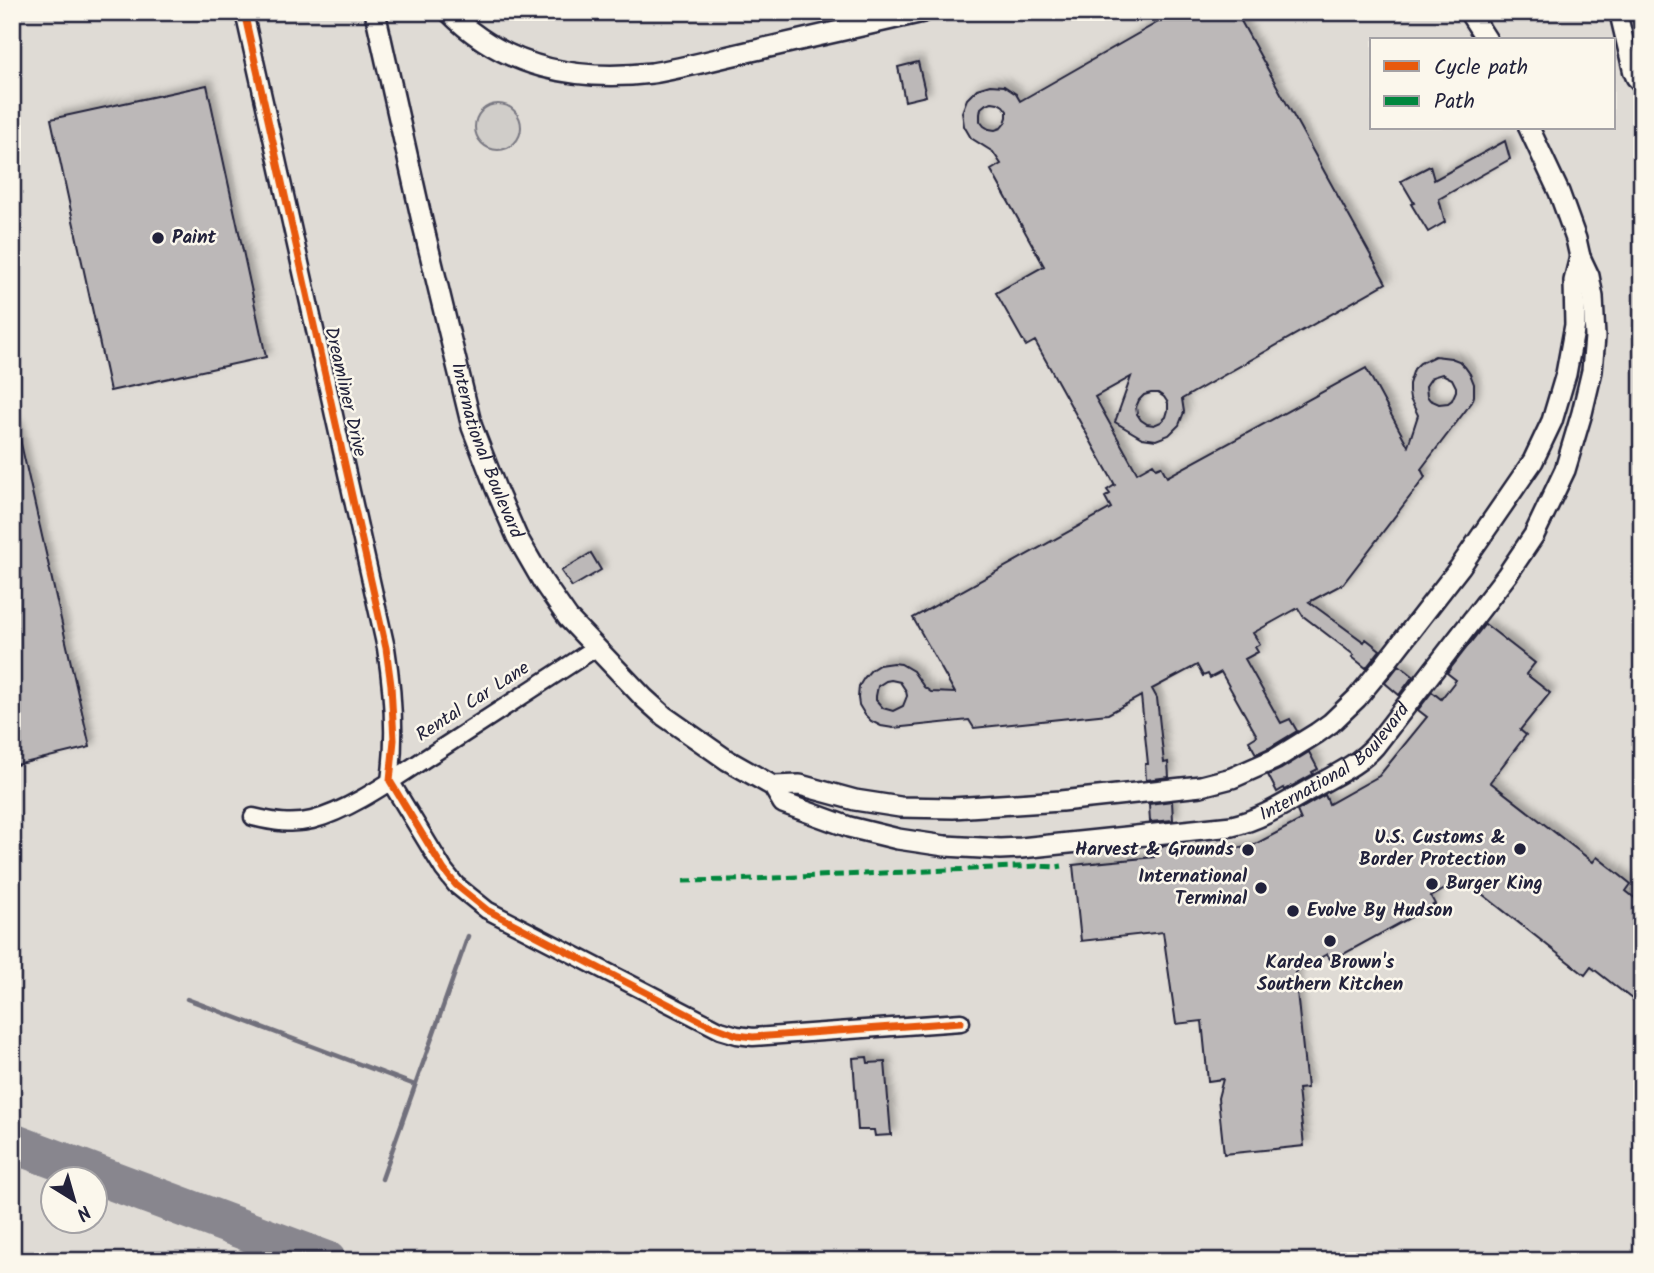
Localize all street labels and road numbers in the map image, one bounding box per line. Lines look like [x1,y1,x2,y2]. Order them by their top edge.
street label: Dreamliner Drive [315,324,375,460]
street label: International Boulevard [442,360,531,544]
street label: Rental Car Lane [410,654,536,750]
street label: International Boulevard [1255,696,1418,830]

